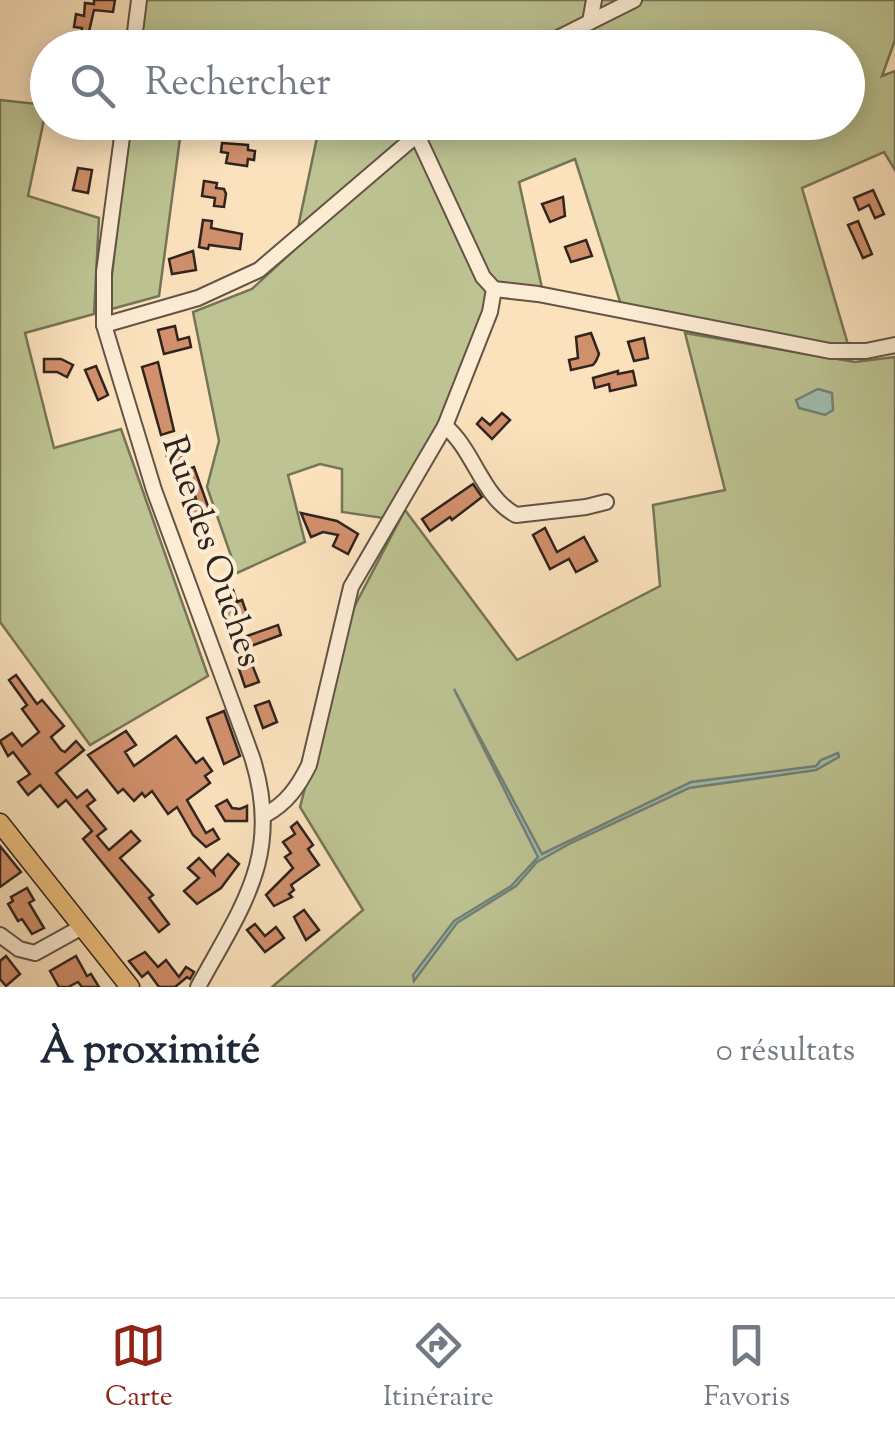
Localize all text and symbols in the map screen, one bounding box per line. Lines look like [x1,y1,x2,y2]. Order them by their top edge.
search box [30,30,865,140]
icon: search [65,58,120,113]
text: Rechercher [145,58,331,112]
street label: Rue des Ouches [147,430,273,674]
text: À proximité [40,1022,260,1082]
text: 0 résultats [716,1029,855,1075]
tab: Carte [105,1318,173,1418]
tab: Itinéraire [383,1318,494,1418]
tab: Favoris [704,1318,790,1418]

